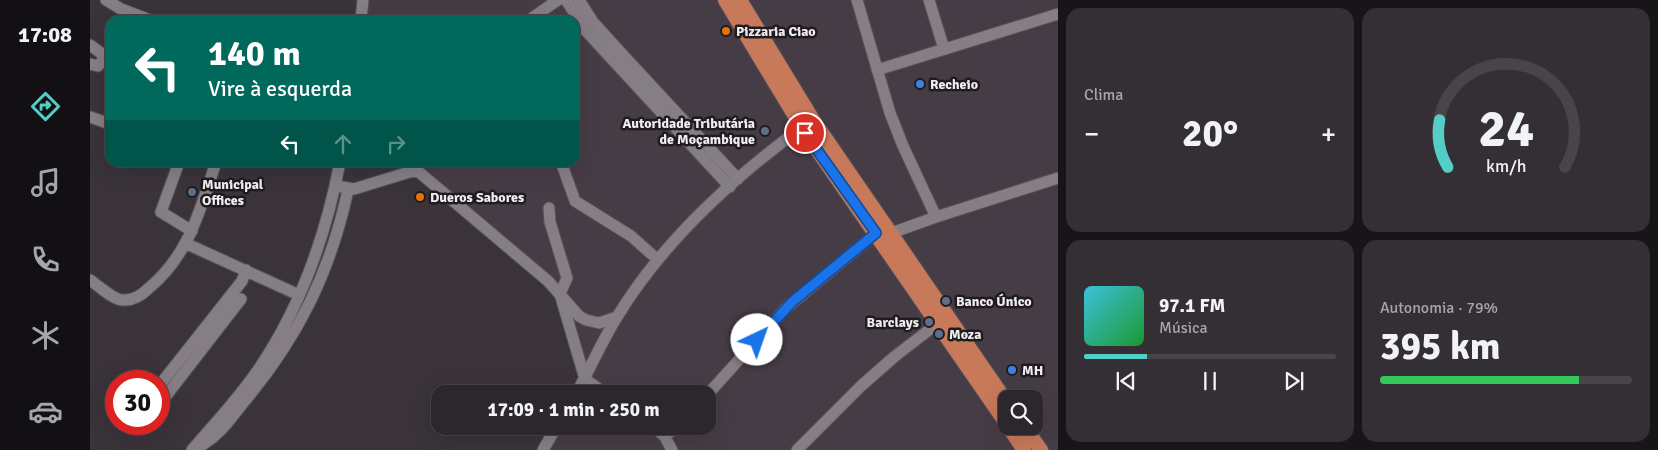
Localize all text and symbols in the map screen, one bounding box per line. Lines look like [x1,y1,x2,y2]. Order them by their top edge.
text: 17:08 [18,21,72,48]
place label: Pizzaria Ciao [736,23,816,40]
marker: Pizzaria Ciao [720,25,732,37]
text: 140 m [208,32,301,75]
icon: left [125,35,190,100]
text: Vire à esquerda [208,75,352,102]
place label: Recheio [930,76,978,93]
marker: Recheio [914,78,926,90]
text: Clima [1084,85,1123,105]
icon: directions [28,89,63,124]
text: 24 [1478,97,1534,161]
text: 20° [1182,110,1238,157]
pin [784,112,826,154]
place label: Autoridade Tributária de Moçambique [623,115,755,148]
text: − [1084,117,1099,151]
text: + [1321,117,1336,151]
icon: arrive [791,119,819,147]
marker: Autoridade Tributária de Moçambique [759,125,771,137]
icon: left [276,130,304,158]
icon: ahead [329,130,357,158]
icon: right [382,130,410,158]
text: km/h [1486,155,1526,177]
icon: music [28,165,63,200]
place label: Municipal Offices [202,176,264,209]
marker: Municipal Offices [186,186,198,198]
place label: Dueros Sabores [430,189,524,206]
marker: Dueros Sabores [414,191,426,203]
icon: phone [28,242,63,277]
place label: Banco Único [956,293,1031,310]
text: 97.1 FM [1159,294,1225,318]
marker: Banco Único [940,295,952,307]
text: Autonomia · 79% [1380,298,1498,318]
position arrow [730,313,782,365]
place label: Barclays [867,314,919,331]
marker: Barclays [923,316,935,328]
icon: climate [28,318,63,353]
text: Música [1159,318,1208,338]
text: 395 km [1380,323,1501,370]
place label: Moza [949,326,981,343]
marker: Moza [933,328,945,340]
place label: MH [1022,362,1043,379]
marker: MH [1006,364,1018,376]
icon: previous [1112,367,1140,395]
icon: pause [1196,367,1224,395]
icon: next [1280,367,1308,395]
speed limit sign: 30 [105,370,170,435]
map controls [998,390,1043,435]
button: search [998,390,1043,435]
icon: car [28,394,63,429]
text: 17:09 · 1 min · 250 m [487,398,660,422]

